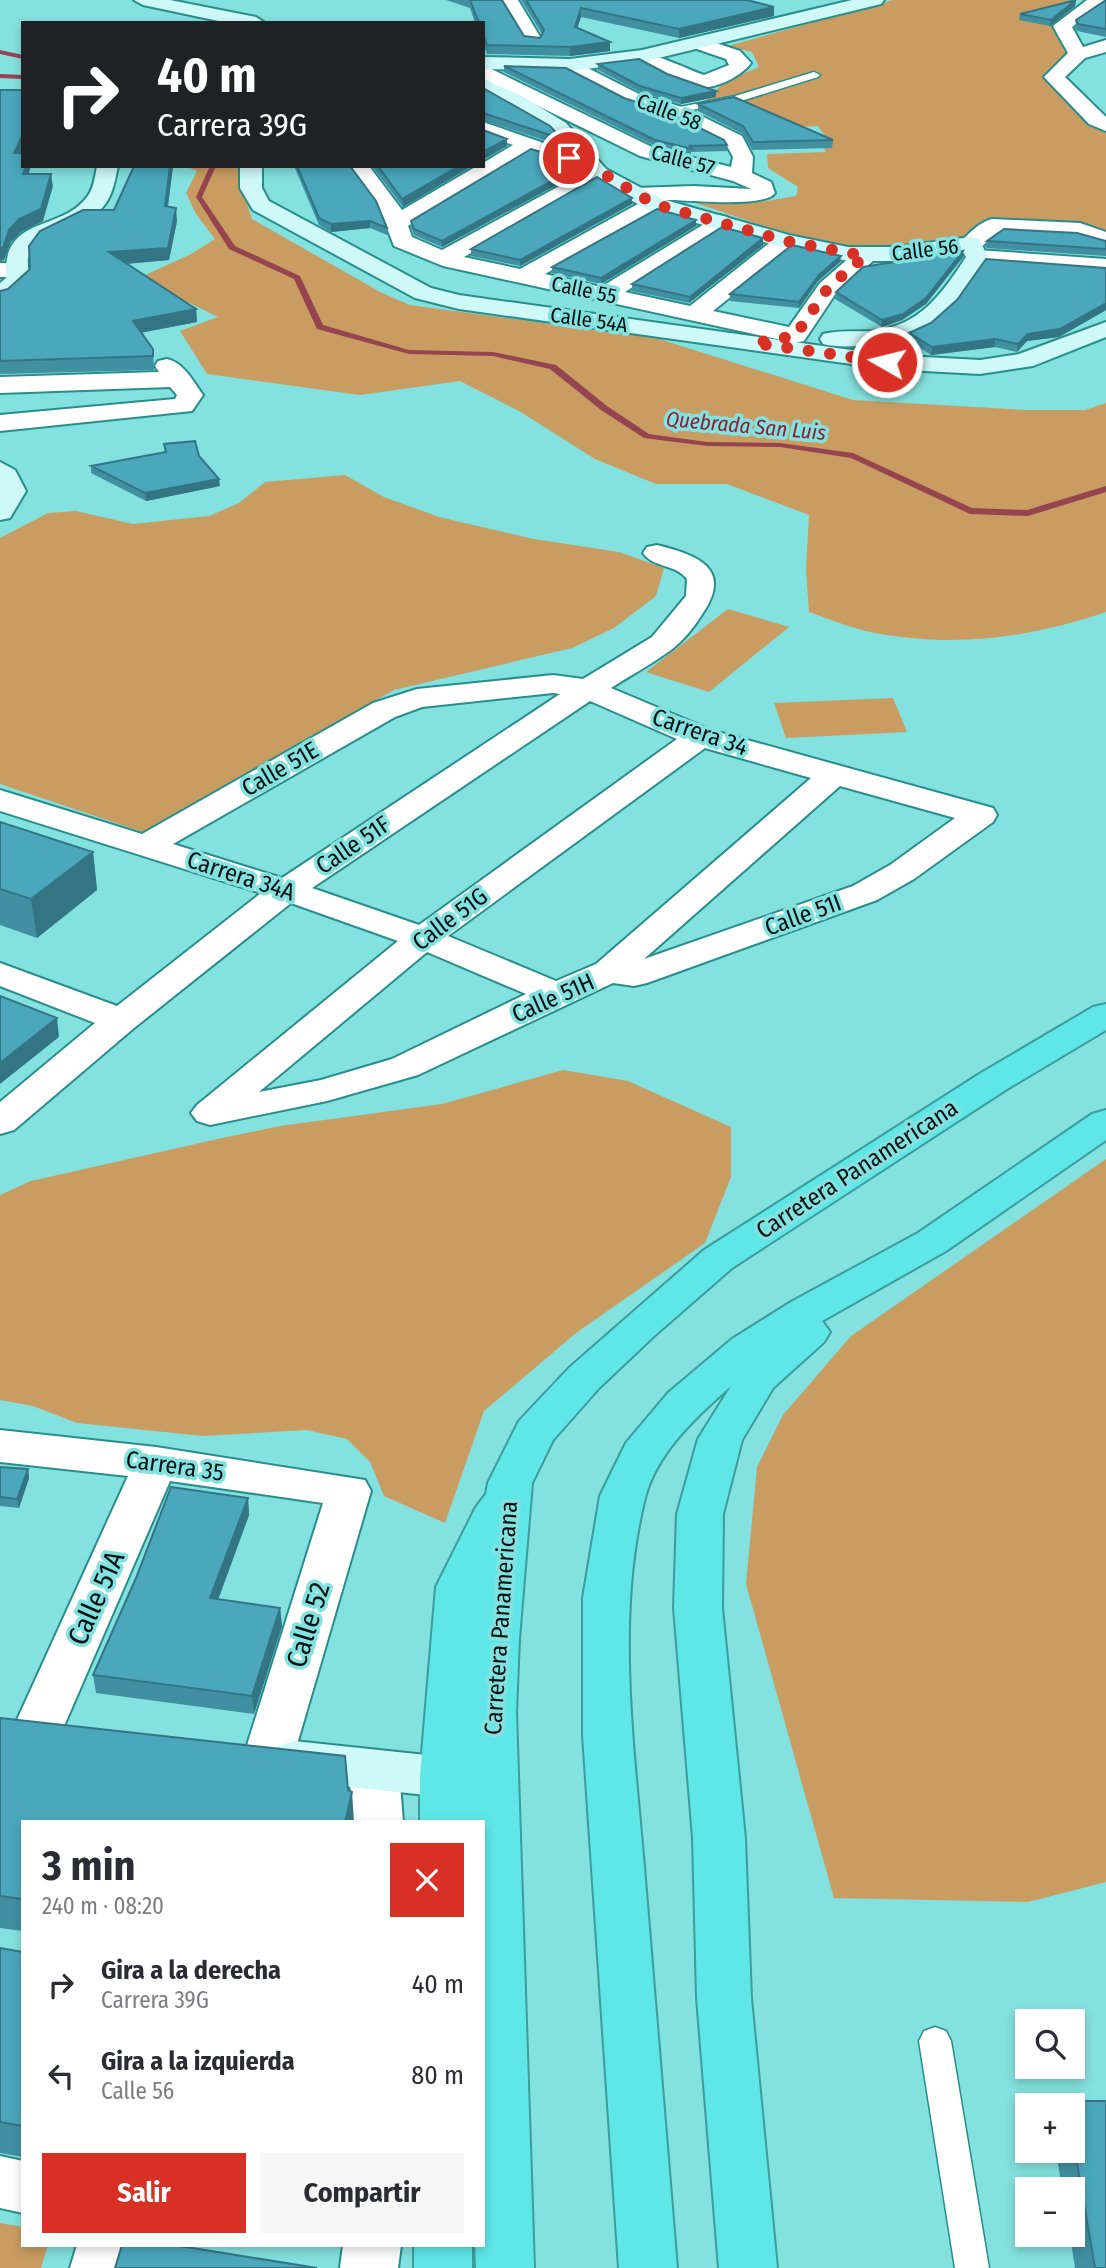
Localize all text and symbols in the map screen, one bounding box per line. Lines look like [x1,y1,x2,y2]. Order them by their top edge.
text: 40 m [157,46,257,105]
icon: right [42,49,133,140]
street label: Calle 58 [633,88,705,136]
text: Carrera 39G [157,106,307,144]
pin [539,128,599,188]
icon: arrive [550,139,588,177]
street label: Calle 57 [648,139,718,181]
street label: Calle 56 [890,233,960,267]
street label: Calle 55 [549,270,619,310]
street label: Calle 54A [549,302,629,338]
position arrow [850,325,924,399]
water label: Quebrada San Luis [665,406,827,446]
street label: Carrera 34 [649,703,751,761]
street label: Calle 51E [237,736,323,802]
street label: Calle 51F [311,810,396,880]
street label: Carrera 34A [184,845,299,907]
street label: Calle 51G [407,882,493,956]
street label: Calle 51I [761,888,845,942]
street label: Calle 51H [507,967,599,1029]
street label: Carretera Panamericana [751,1093,963,1245]
street label: Carrera 35 [124,1445,226,1487]
street label: Carretera Panamericana [479,1500,523,1736]
street label: Calle 51A [61,1546,131,1650]
street label: Calle 52 [279,1578,337,1672]
text: 3 min [42,1841,136,1891]
button: close [390,1843,464,1917]
text: 240 m · 08:20 [42,1892,164,1920]
text: Gira a la derecha [101,1955,281,1986]
icon: right [42,1966,80,2004]
text: 40 m [412,1969,464,2000]
text: Carrera 39G [101,1986,209,2014]
map controls [1015,2009,1085,2247]
button: search [1015,2009,1085,2079]
text: Gira a la izquierda [101,2046,295,2077]
icon: left [42,2057,80,2095]
text: 80 m [411,2060,464,2091]
text: Calle 56 [101,2077,174,2105]
button: + [1015,2093,1085,2163]
button: Salir [42,2153,246,2233]
button: Compartir [260,2153,464,2233]
button: − [1015,2177,1085,2247]

